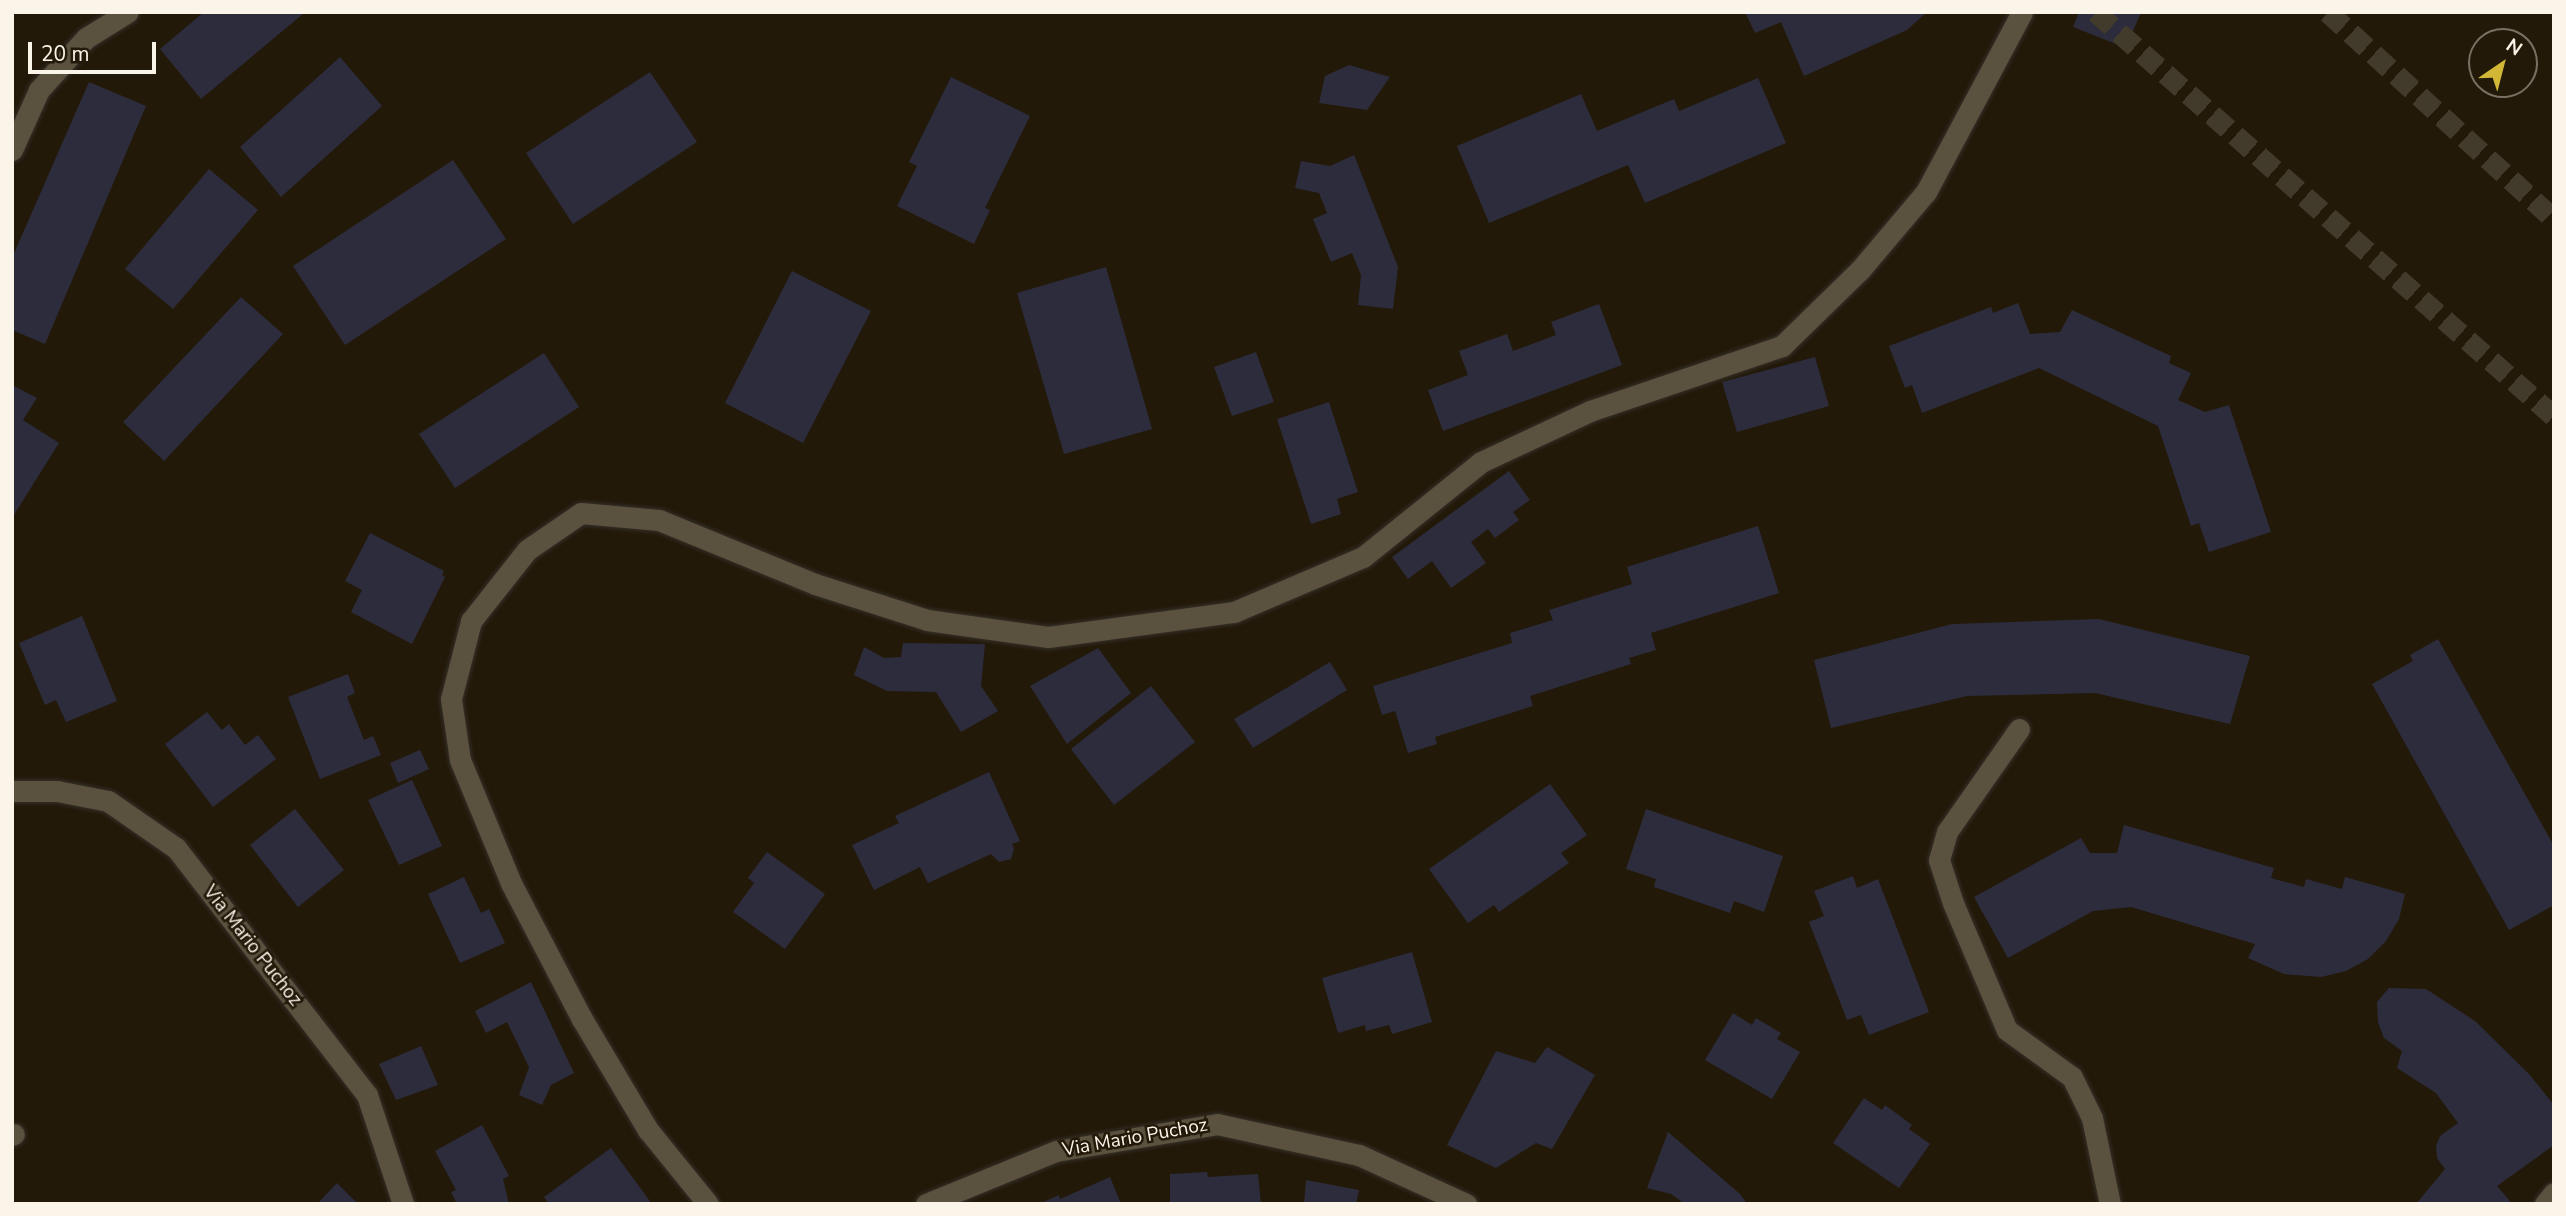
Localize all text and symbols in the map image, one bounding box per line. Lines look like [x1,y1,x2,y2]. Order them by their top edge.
scale bar [32,28,159,72]
north arrow [2468,28,2538,98]
text: N [2501,33,2527,62]
text: 20 m [41,40,90,68]
street label: Via Mario Puchoz [198,881,306,1011]
street label: Via Mario Puchoz [1061,1114,1209,1162]

